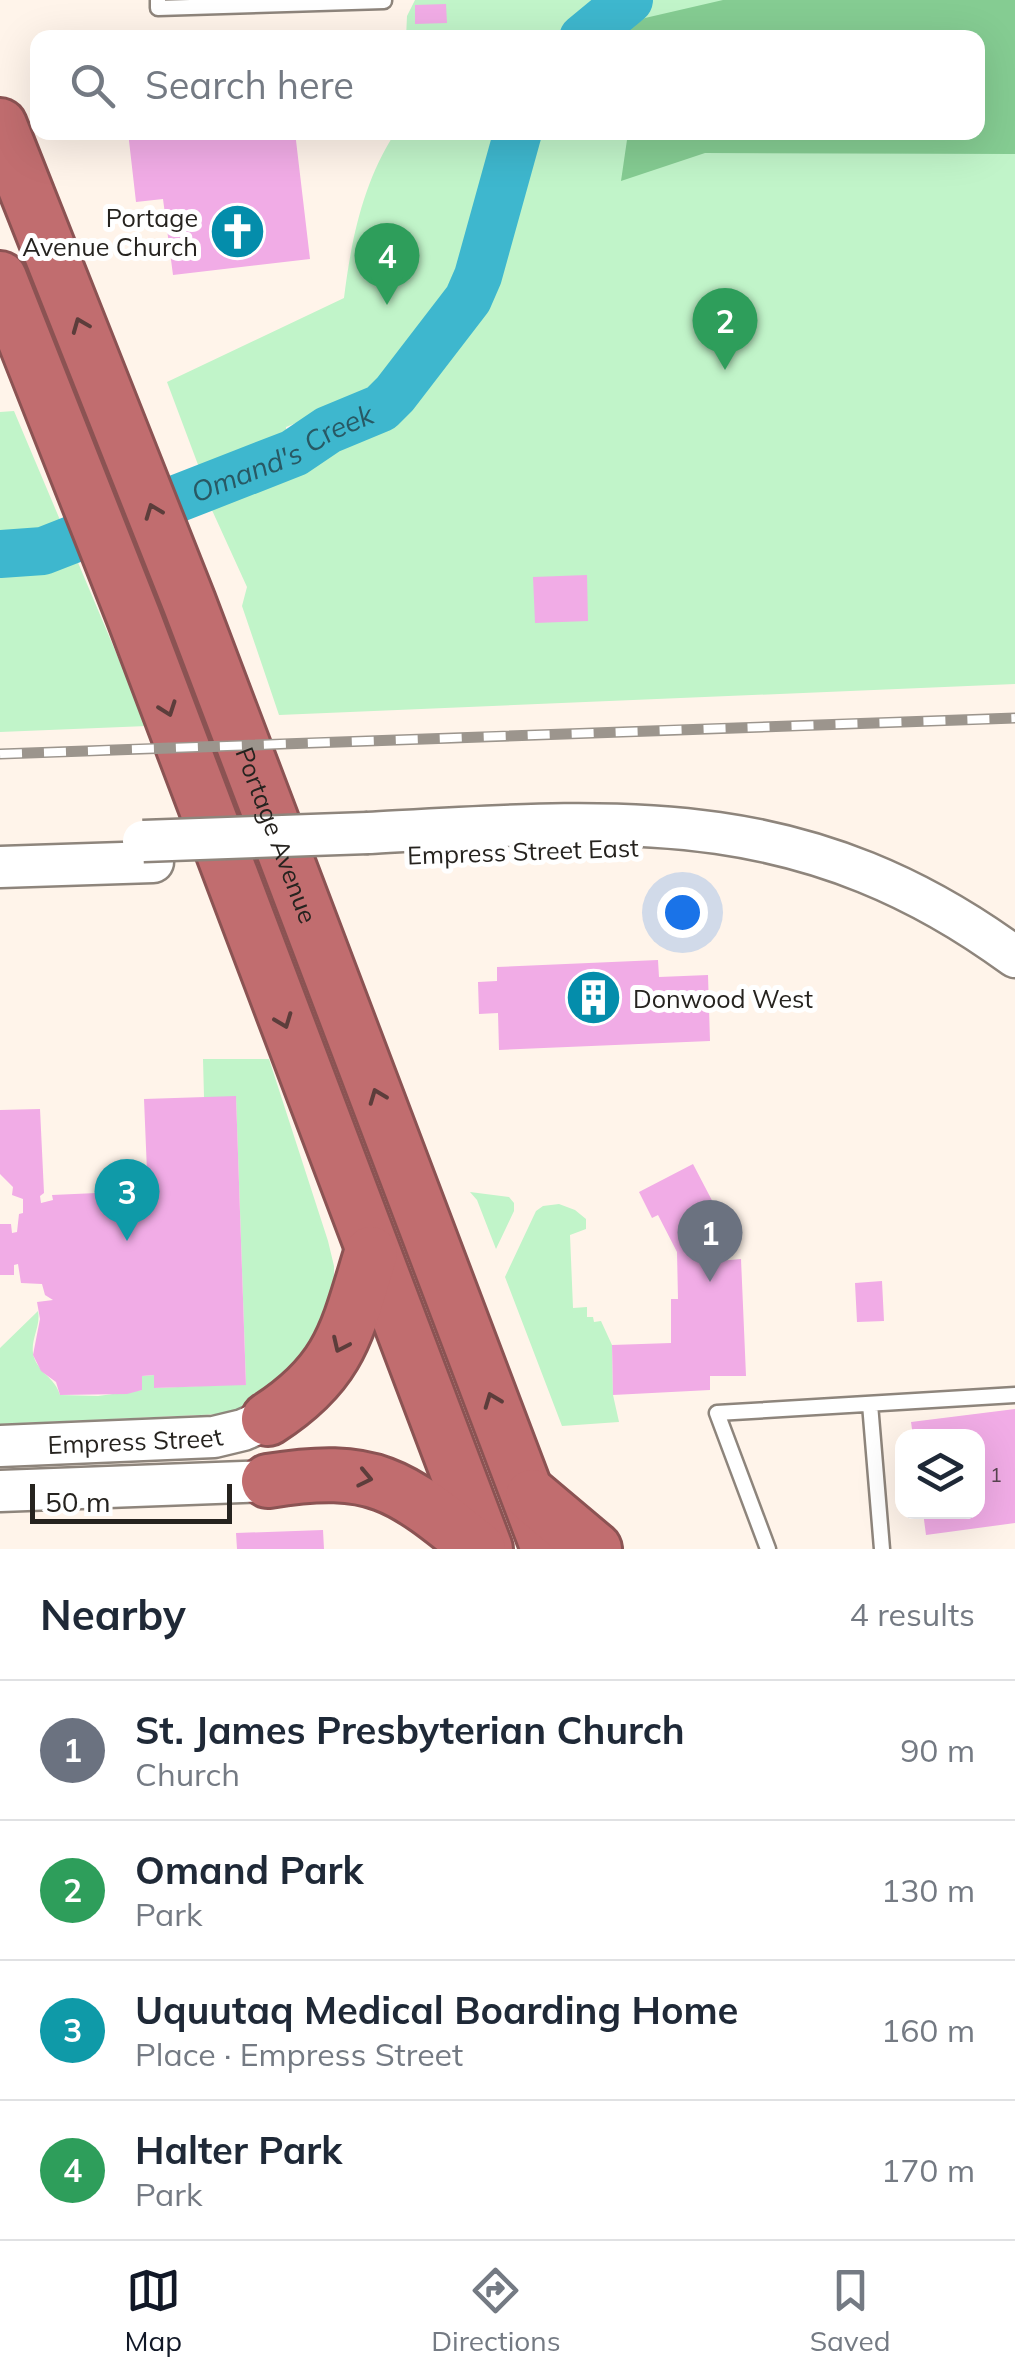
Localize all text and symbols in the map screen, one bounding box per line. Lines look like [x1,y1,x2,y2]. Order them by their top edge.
search box [30,30,985,140]
icon: search [65,58,120,113]
text: Search here [145,61,354,109]
church icon: Portage Avenue Church [207,201,267,261]
place label: Portage Avenue Church [22,202,198,262]
pin: 4 [354,222,420,305]
pin: 2 [692,288,758,370]
one-way arrow [71,317,91,335]
water label: Omand's Creek [186,395,380,509]
one-way arrow [145,504,165,521]
one-way arrow [156,700,177,717]
street label: Portage Avenue [230,742,325,927]
street label: Empress Street East [407,831,640,871]
your location [657,887,708,938]
building icon: Donwood West [564,968,624,1028]
place label: Donwood West [633,983,813,1014]
one-way arrow [272,1012,293,1029]
one-way arrow [368,1089,388,1106]
pin: 3 [94,1158,160,1241]
pin: 1 [678,1200,742,1282]
one-way arrow [332,1335,352,1353]
one-way arrow [483,1393,503,1410]
street label: Empress Street [47,1420,226,1459]
map controls [895,1429,985,1519]
button: layers [895,1429,985,1519]
house number: 1 [990,1462,1002,1487]
one-way arrow [356,1467,373,1488]
scale bar [30,1479,232,1524]
text: 50 m [45,1484,111,1519]
text: Nearby [40,1588,186,1641]
text: 4 results [850,1594,975,1634]
text: St. James Presbyterian Church [135,1706,685,1754]
text: 1 [63,1730,82,1770]
text: 90 m [900,1730,975,1770]
text: Church [135,1754,240,1794]
text: Omand Park [135,1846,363,1894]
text: 2 [63,1870,82,1910]
text: 130 m [881,1870,975,1910]
text: Park [135,1894,202,1934]
text: Uquutaq Medical Boarding Home [135,1986,738,2034]
text: 3 [63,2010,82,2050]
text: 160 m [881,2010,975,2050]
text: Place · Empress Street [135,2034,463,2074]
text: Halter Park [135,2126,342,2174]
text: 4 [63,2150,82,2190]
text: 170 m [881,2150,975,2190]
text: Park [135,2174,202,2214]
tab: Map [125,2263,182,2358]
tab: Directions [431,2263,561,2358]
tab: Saved [810,2263,890,2358]

